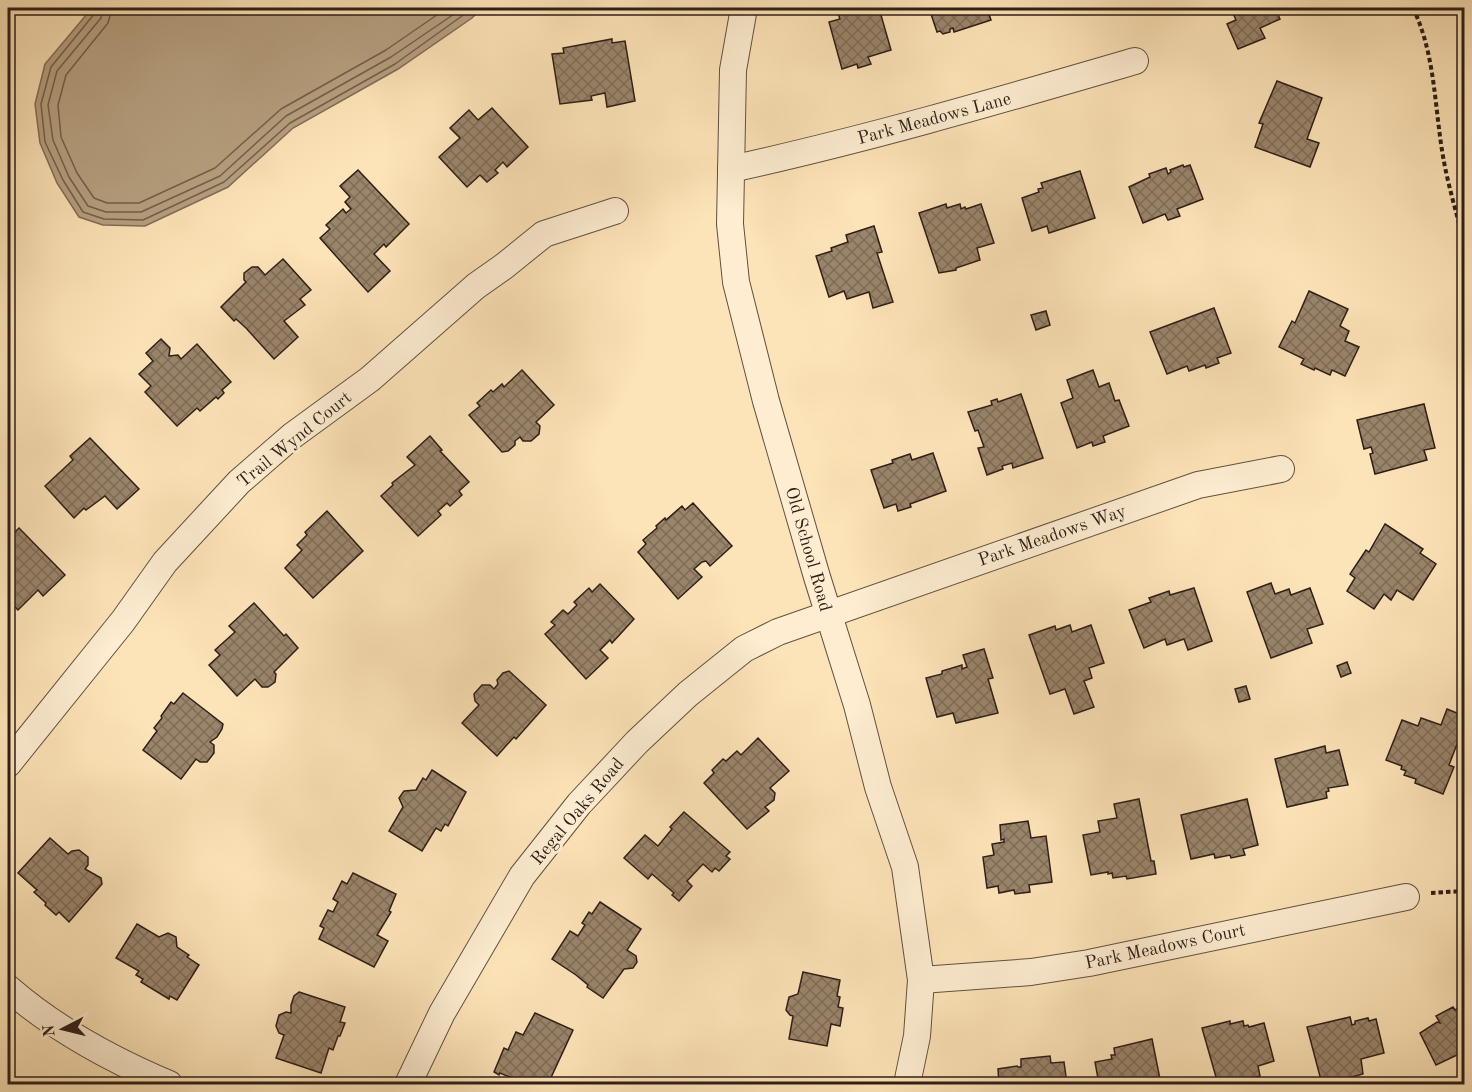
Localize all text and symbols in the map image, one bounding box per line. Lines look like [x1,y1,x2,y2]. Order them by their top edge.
street label: Park Meadows Lane [856,90,1013,148]
street label: Trail Wynd Court [234,388,355,491]
street label: Old School Road [782,485,834,614]
street label: Park Meadows Way [976,502,1129,570]
street label: Regal Oaks Road [528,755,628,869]
street label: Park Meadows Court [1083,921,1247,973]
north arrow [33,999,93,1059]
text: N [41,1023,59,1038]

